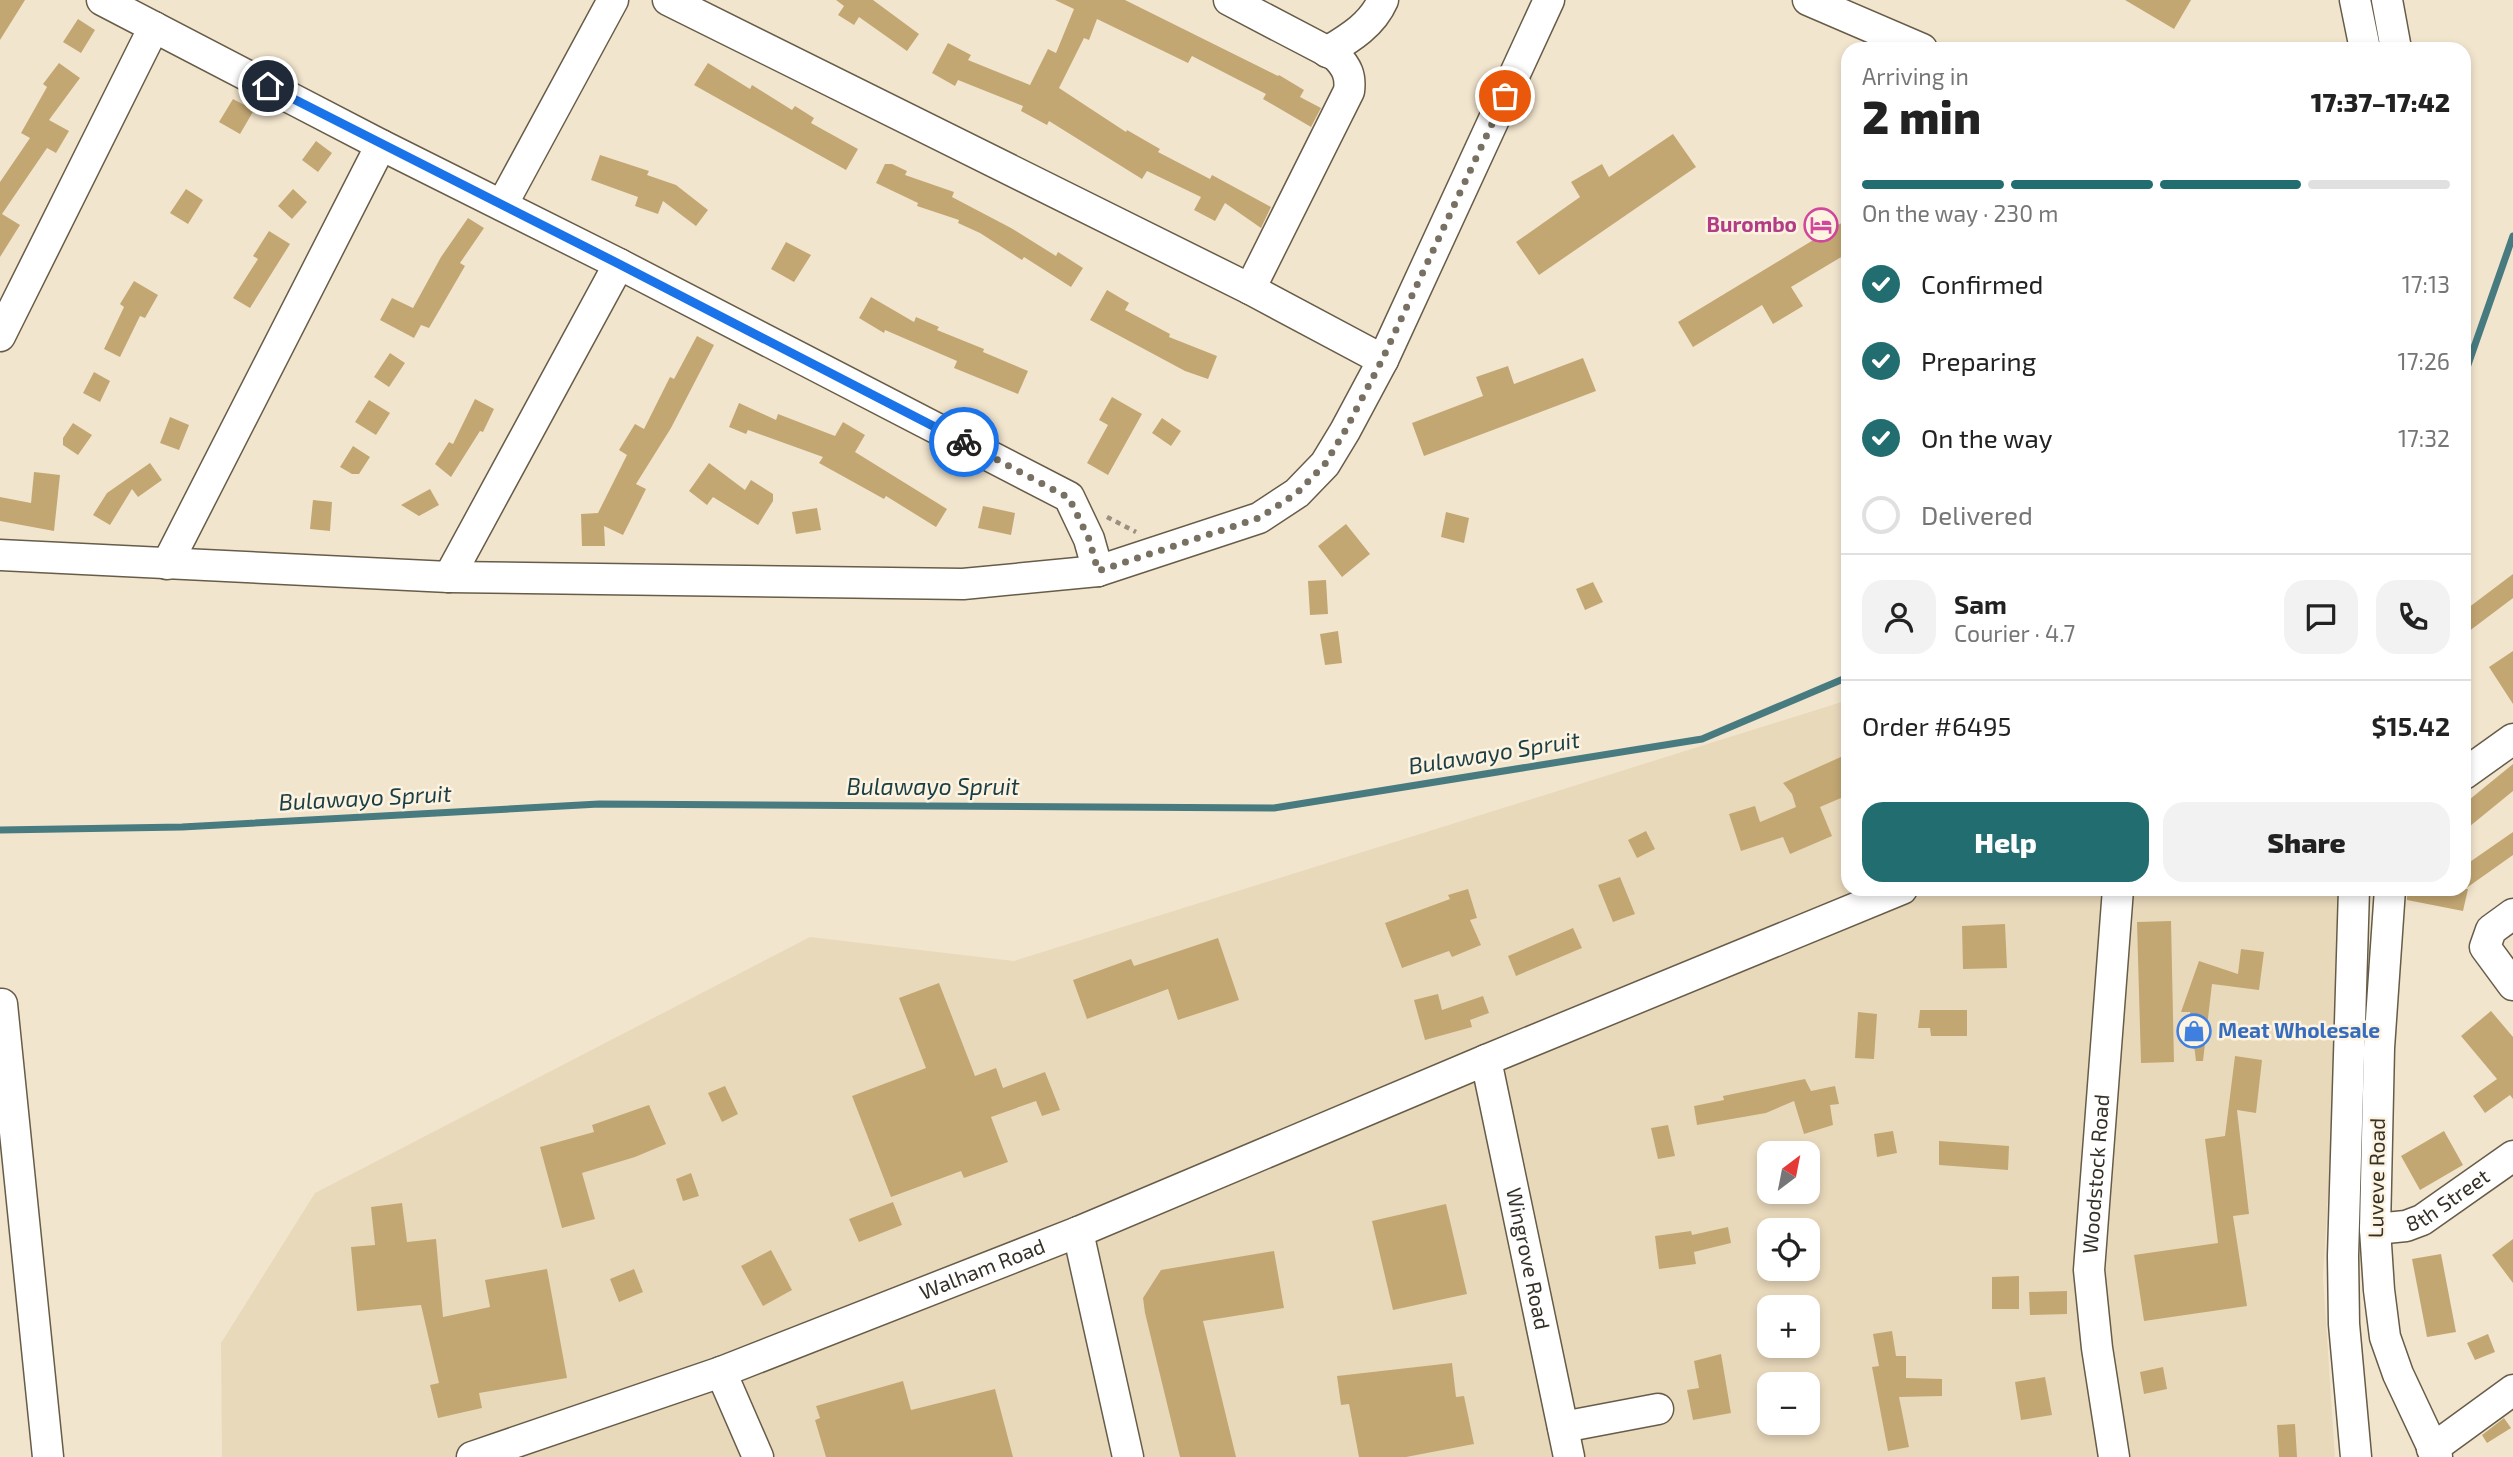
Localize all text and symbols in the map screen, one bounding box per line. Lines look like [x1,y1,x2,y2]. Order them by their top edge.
pin [238,56,298,116]
text: Arriving in [1862,62,1969,90]
pin [1475,66,1535,126]
icon: home [249,67,287,105]
icon: bag [1486,77,1524,115]
text: 17:37–17:42 [2311,86,2450,117]
text: 2 min [1862,88,1981,143]
text: On the way · 230 m [1862,199,2058,227]
hotel icon: Burombo [1802,206,1840,244]
place label: Burombo [1707,211,1797,236]
icon: check [1862,265,1900,303]
text: Confirmed [1921,268,2044,299]
text: 17:13 [2402,270,2450,298]
icon: check [1862,342,1900,380]
text: Preparing [1921,345,2036,376]
text: 17:26 [2398,347,2450,375]
courier [929,407,999,477]
icon: check [1862,419,1900,457]
text: On the way [1921,422,2052,453]
icon: bike [945,423,983,461]
text: 17:32 [2398,424,2450,452]
text: Delivered [1921,499,2033,530]
button: person [1862,580,1936,654]
button: chat [2284,580,2358,654]
button: phone [2376,580,2450,654]
text: Sam [1954,588,2007,619]
text: Courier · 4.7 [1954,619,2075,647]
text: Order #6495 [1862,710,2012,741]
text: $15.42 [2371,710,2450,741]
water label: Bulawayo Spruit [1406,725,1582,779]
water label: Bulawayo Spruit [846,772,1020,800]
water label: Bulawayo Spruit [278,778,452,816]
button: Help [1862,802,2149,882]
button: Share [2163,802,2450,882]
shop icon: Meat Wholesale [2175,1012,2213,1050]
place label: Meat Wholesale [2218,1017,2380,1042]
street label: Woodstock Road [2076,1093,2113,1255]
street label: Luveve Road [2362,1118,2389,1238]
north arrow [1757,1141,1820,1204]
map controls [1757,1141,1820,1435]
street label: 8th Street [2402,1163,2494,1236]
street label: Wingrove Road [1502,1185,1556,1332]
button: locate [1757,1218,1820,1281]
street label: Walham Road [916,1232,1048,1304]
button: + [1757,1295,1820,1358]
button: − [1757,1372,1820,1435]

